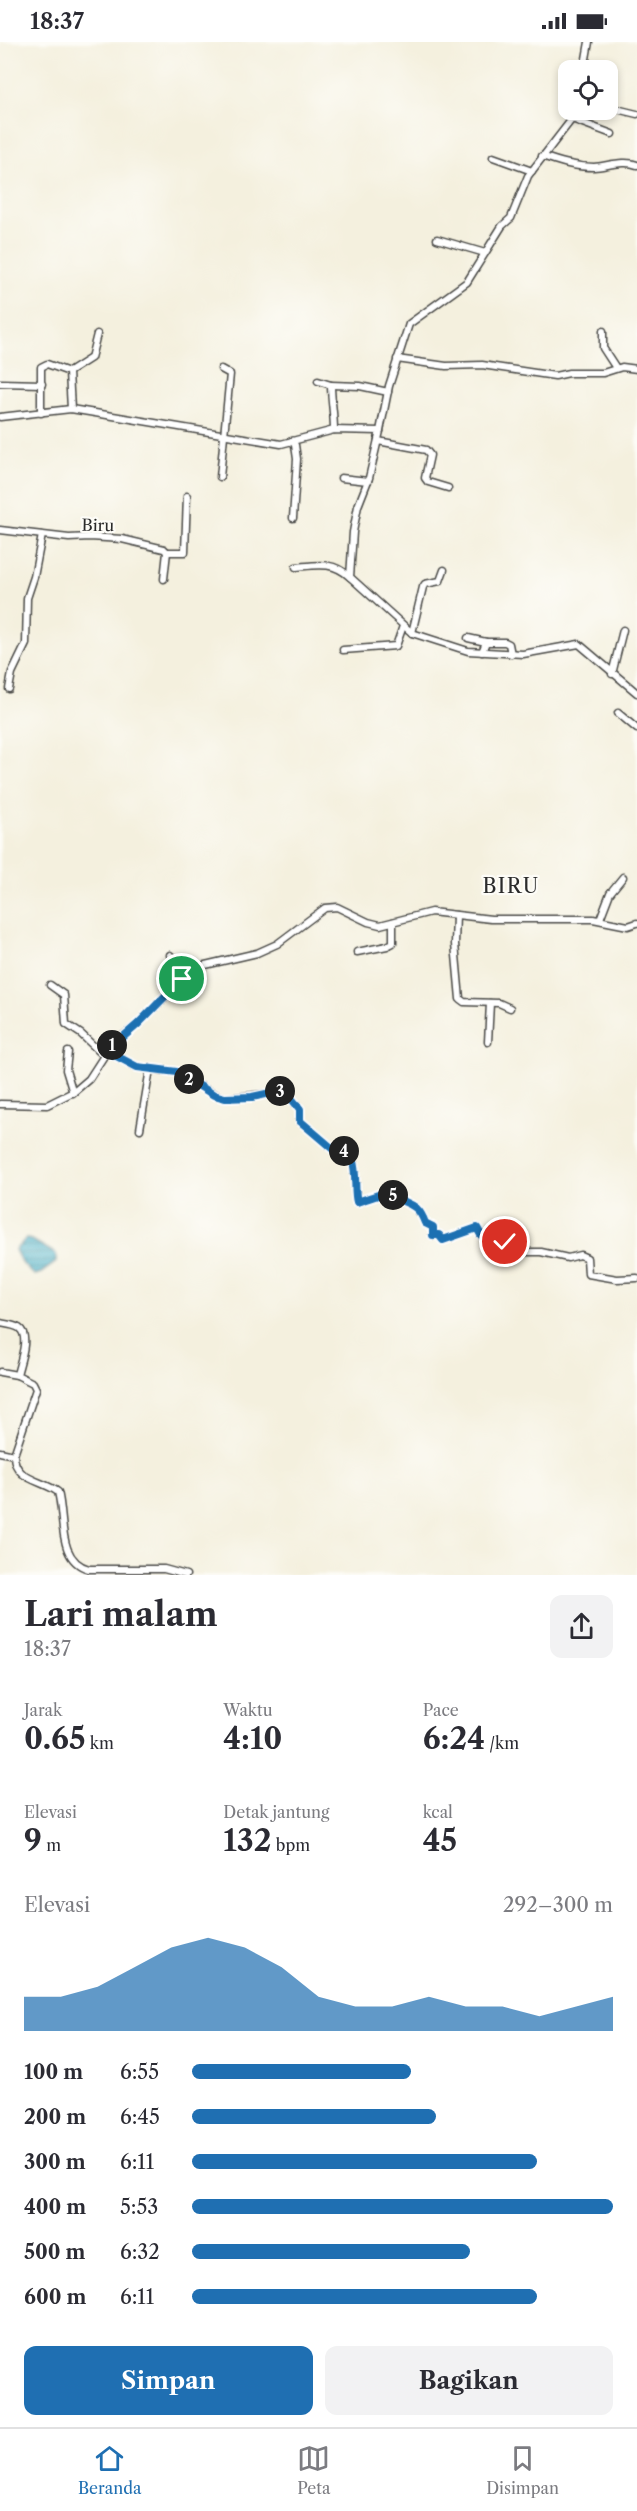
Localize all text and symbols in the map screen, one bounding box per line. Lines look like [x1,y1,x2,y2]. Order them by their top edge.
text: 18:37 [30,8,84,35]
map controls [558,60,618,120]
button: locate [558,60,618,120]
street label: Biru [82,515,115,535]
district label: BIRU [482,874,540,898]
pin [156,953,207,1004]
icon: arrive [165,962,198,995]
pin: 1 [97,1030,127,1060]
text: 1 [108,1035,116,1055]
pin: 2 [174,1064,204,1094]
text: 2 [184,1069,194,1089]
pin: 3 [265,1076,295,1106]
text: 3 [275,1081,285,1101]
pin: 4 [329,1136,359,1166]
text: 4 [339,1141,349,1161]
pin: 5 [378,1180,408,1210]
text: 5 [389,1185,397,1205]
pin [479,1216,530,1267]
icon: check [488,1225,521,1258]
text: Lari malam [24,1594,218,1635]
button: share [550,1595,613,1658]
text: 18:37 [24,1637,71,1661]
text: Jarak [24,1700,62,1720]
text: Waktu [223,1700,273,1720]
text: Pace [423,1700,459,1720]
text: 0.65 [24,1720,86,1757]
text: 4:10 [223,1720,282,1757]
text: 6:24 [423,1720,485,1757]
text: km [86,1733,114,1753]
text: /km [485,1733,519,1753]
text: Elevasi [24,1802,77,1822]
text: Detak jantung [223,1802,330,1822]
text: kcal [423,1802,453,1822]
text: 9 [24,1822,42,1859]
text: 132 [223,1822,272,1859]
text: 45 [423,1822,457,1859]
text: m [42,1835,61,1855]
text: bpm [272,1835,310,1855]
text: Elevasi [24,1893,90,1917]
text: 292–300 m [503,1893,613,1917]
text: 100 m [24,2060,83,2084]
text: 6:55 [120,2060,159,2084]
text: 200 m [24,2105,86,2129]
text: 6:45 [120,2105,160,2129]
text: 300 m [24,2150,86,2174]
text: 6:11 [120,2150,154,2174]
text: 400 m [24,2195,86,2219]
text: 5:53 [120,2195,158,2219]
text: 500 m [24,2240,85,2264]
text: 6:32 [120,2240,160,2264]
text: 600 m [24,2285,86,2309]
text: 6:11 [120,2285,154,2309]
button: Simpan [24,2346,313,2415]
button: Bagikan [325,2346,613,2415]
tab: Beranda [78,2442,141,2498]
tab: Peta [297,2442,330,2498]
tab: Disimpan [486,2442,559,2498]

